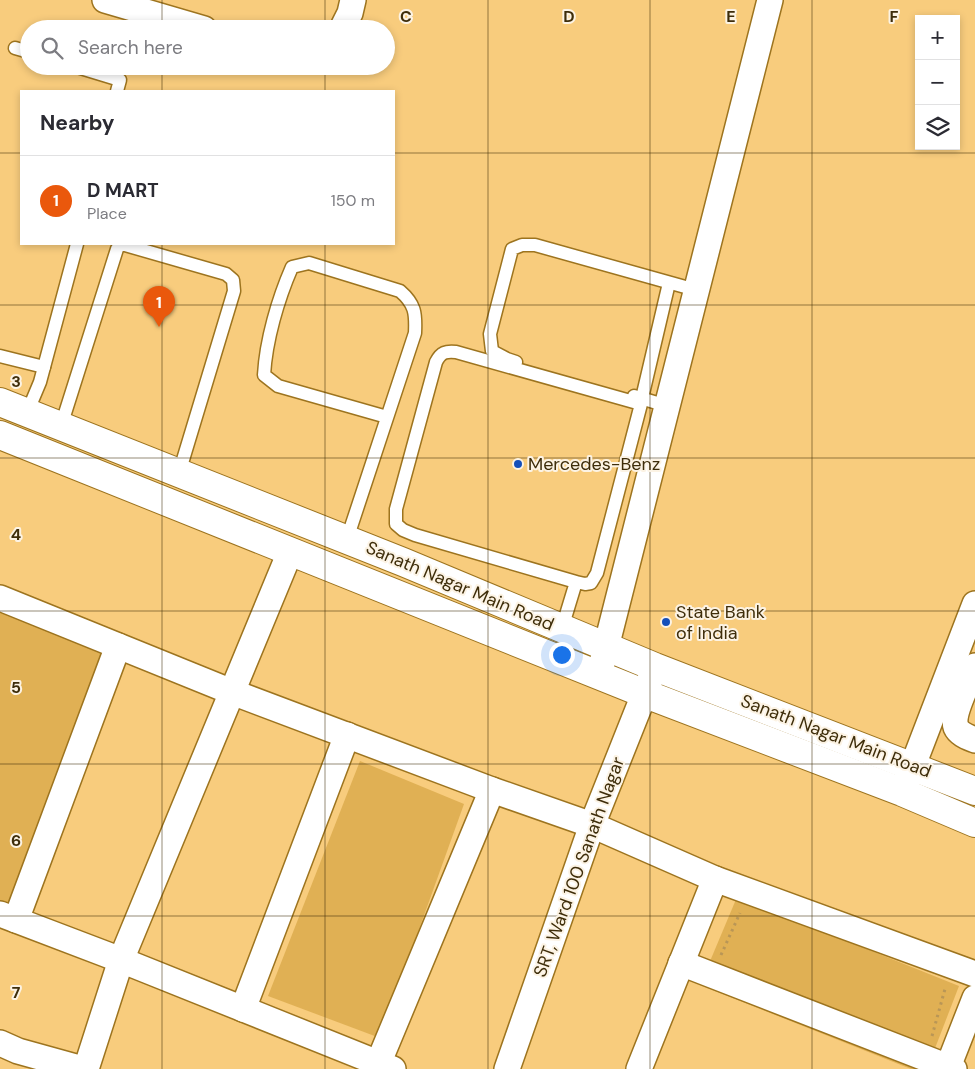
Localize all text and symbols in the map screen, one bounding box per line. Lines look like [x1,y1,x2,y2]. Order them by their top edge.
text: C [400,6,412,27]
text: D [563,6,575,27]
text: E [726,6,736,27]
text: F [890,6,899,27]
map controls [915,15,960,150]
button: + [915,15,960,60]
search box [20,20,395,75]
icon: search [38,34,66,62]
text: Search here [78,35,183,60]
button: − [915,60,960,105]
button: layers [915,105,960,150]
text: Nearby [40,109,114,137]
text: D MART [87,178,159,203]
text: 1 [53,190,59,211]
text: 150 m [331,190,375,211]
text: Place [87,203,127,224]
pin: 1 [143,286,175,327]
text: 3 [11,371,21,392]
place label: Mercedes-Benz [528,452,660,476]
marker: Mercedes-Benz [512,458,524,470]
text: 4 [11,524,21,545]
street label: Sanath Nagar Main Road [362,535,558,637]
place label: State Bank of India [676,600,765,645]
marker: State Bank of India [660,616,672,628]
your location [549,642,575,668]
text: 5 [11,677,21,698]
street label: Sanath Nagar Main Road [737,689,935,783]
street label: SRT, Ward 100 Sanath Nagar [528,753,630,980]
text: 6 [11,830,21,851]
text: 7 [12,982,21,1003]

